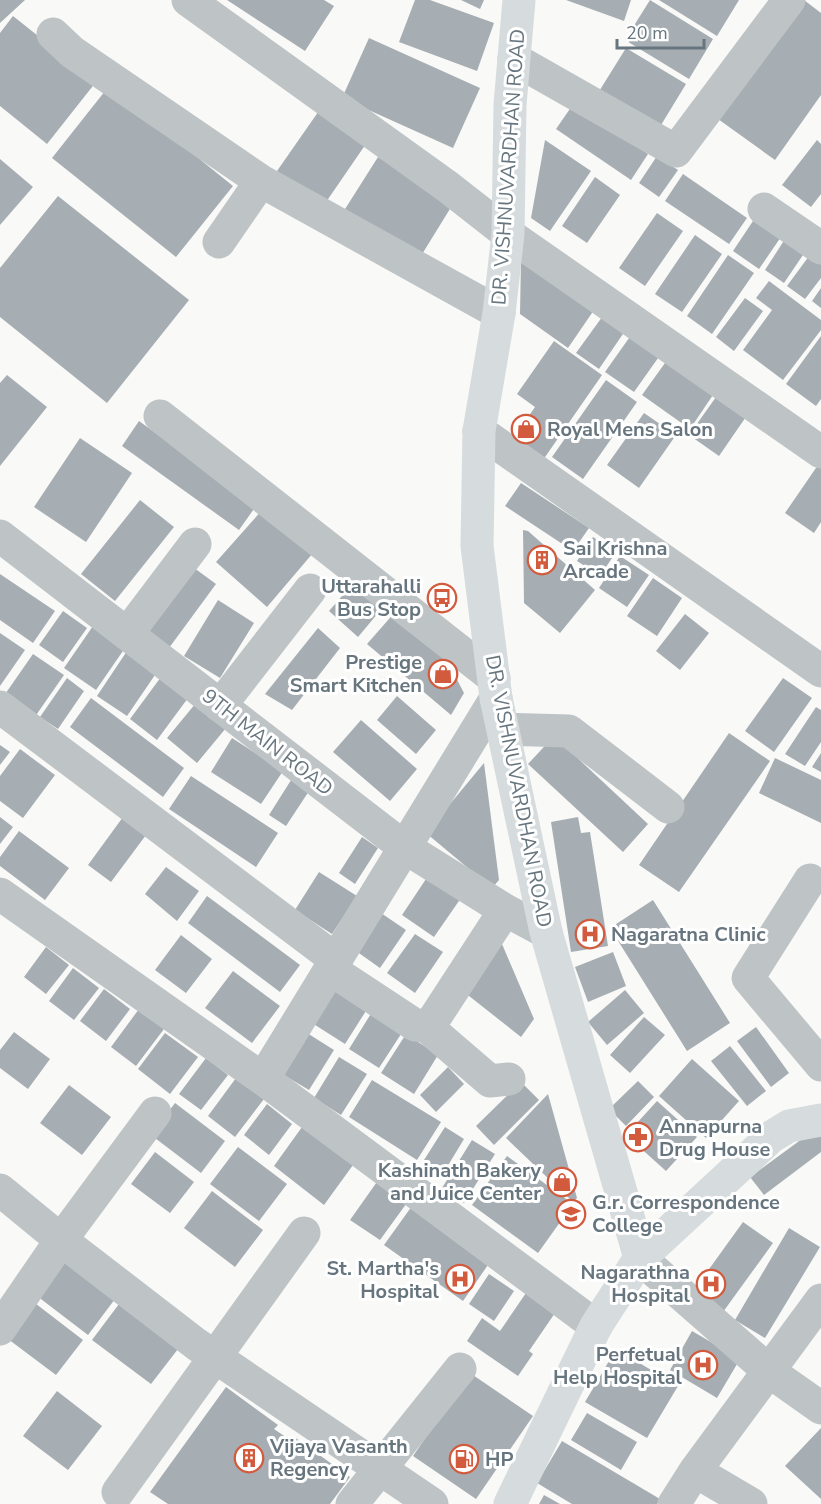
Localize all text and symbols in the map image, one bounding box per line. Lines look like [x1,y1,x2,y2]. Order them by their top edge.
scale bar [617,12,704,50]
text: 20 m [626,21,668,45]
street label: DR. VISHNUVARDHAN ROAD [485,28,532,306]
shop icon: Royal Mens Salon [510,413,542,445]
place label: Royal Mens Salon [547,416,713,443]
place label: Sai Krishna Arcade [563,535,667,585]
building icon: Sai Krishna Arcade [526,544,558,576]
place label: Uttarahalli Bus Stop [321,573,421,623]
bus stop icon: Uttarahalli Bus Stop [426,582,458,614]
place label: Prestige Smart Kitchen [290,649,422,699]
street label: DR. VISHNUVARDHAN ROAD [479,653,558,930]
shop icon: Prestige Smart Kitchen [427,658,459,690]
street label: 9TH MAIN ROAD [197,683,339,802]
hospital icon: Nagaratna Clinic [574,918,606,950]
place label: Nagaratna Clinic [611,921,766,948]
place label: Annapurna Drug House [659,1113,770,1163]
pharmacy icon: Annapurna Drug House [622,1121,654,1153]
place label: Kashinath Bakery and Juice Center [378,1157,541,1207]
shop icon: Kashinath Bakery and Juice Center [546,1166,578,1198]
place label: G.r. Correspondence College [592,1189,780,1239]
school or university icon: G.r. Correspondence College [555,1198,587,1230]
place label: St. Martha's Hospital [326,1255,440,1305]
place label: Nagarathna Hospital [580,1259,691,1309]
hospital icon: St. Martha's Hospital [444,1263,476,1295]
hospital icon: Nagarathna Hospital [695,1268,727,1300]
place label: Perfetual Help Hospital [553,1341,683,1391]
hospital icon: Perfetual Help Hospital [687,1349,719,1381]
place label: Vijaya Vasanth Regency [269,1433,408,1483]
building icon: Vijaya Vasanth Regency [233,1442,265,1474]
fuel station icon: HP [448,1443,480,1475]
place label: HP [485,1446,514,1473]

